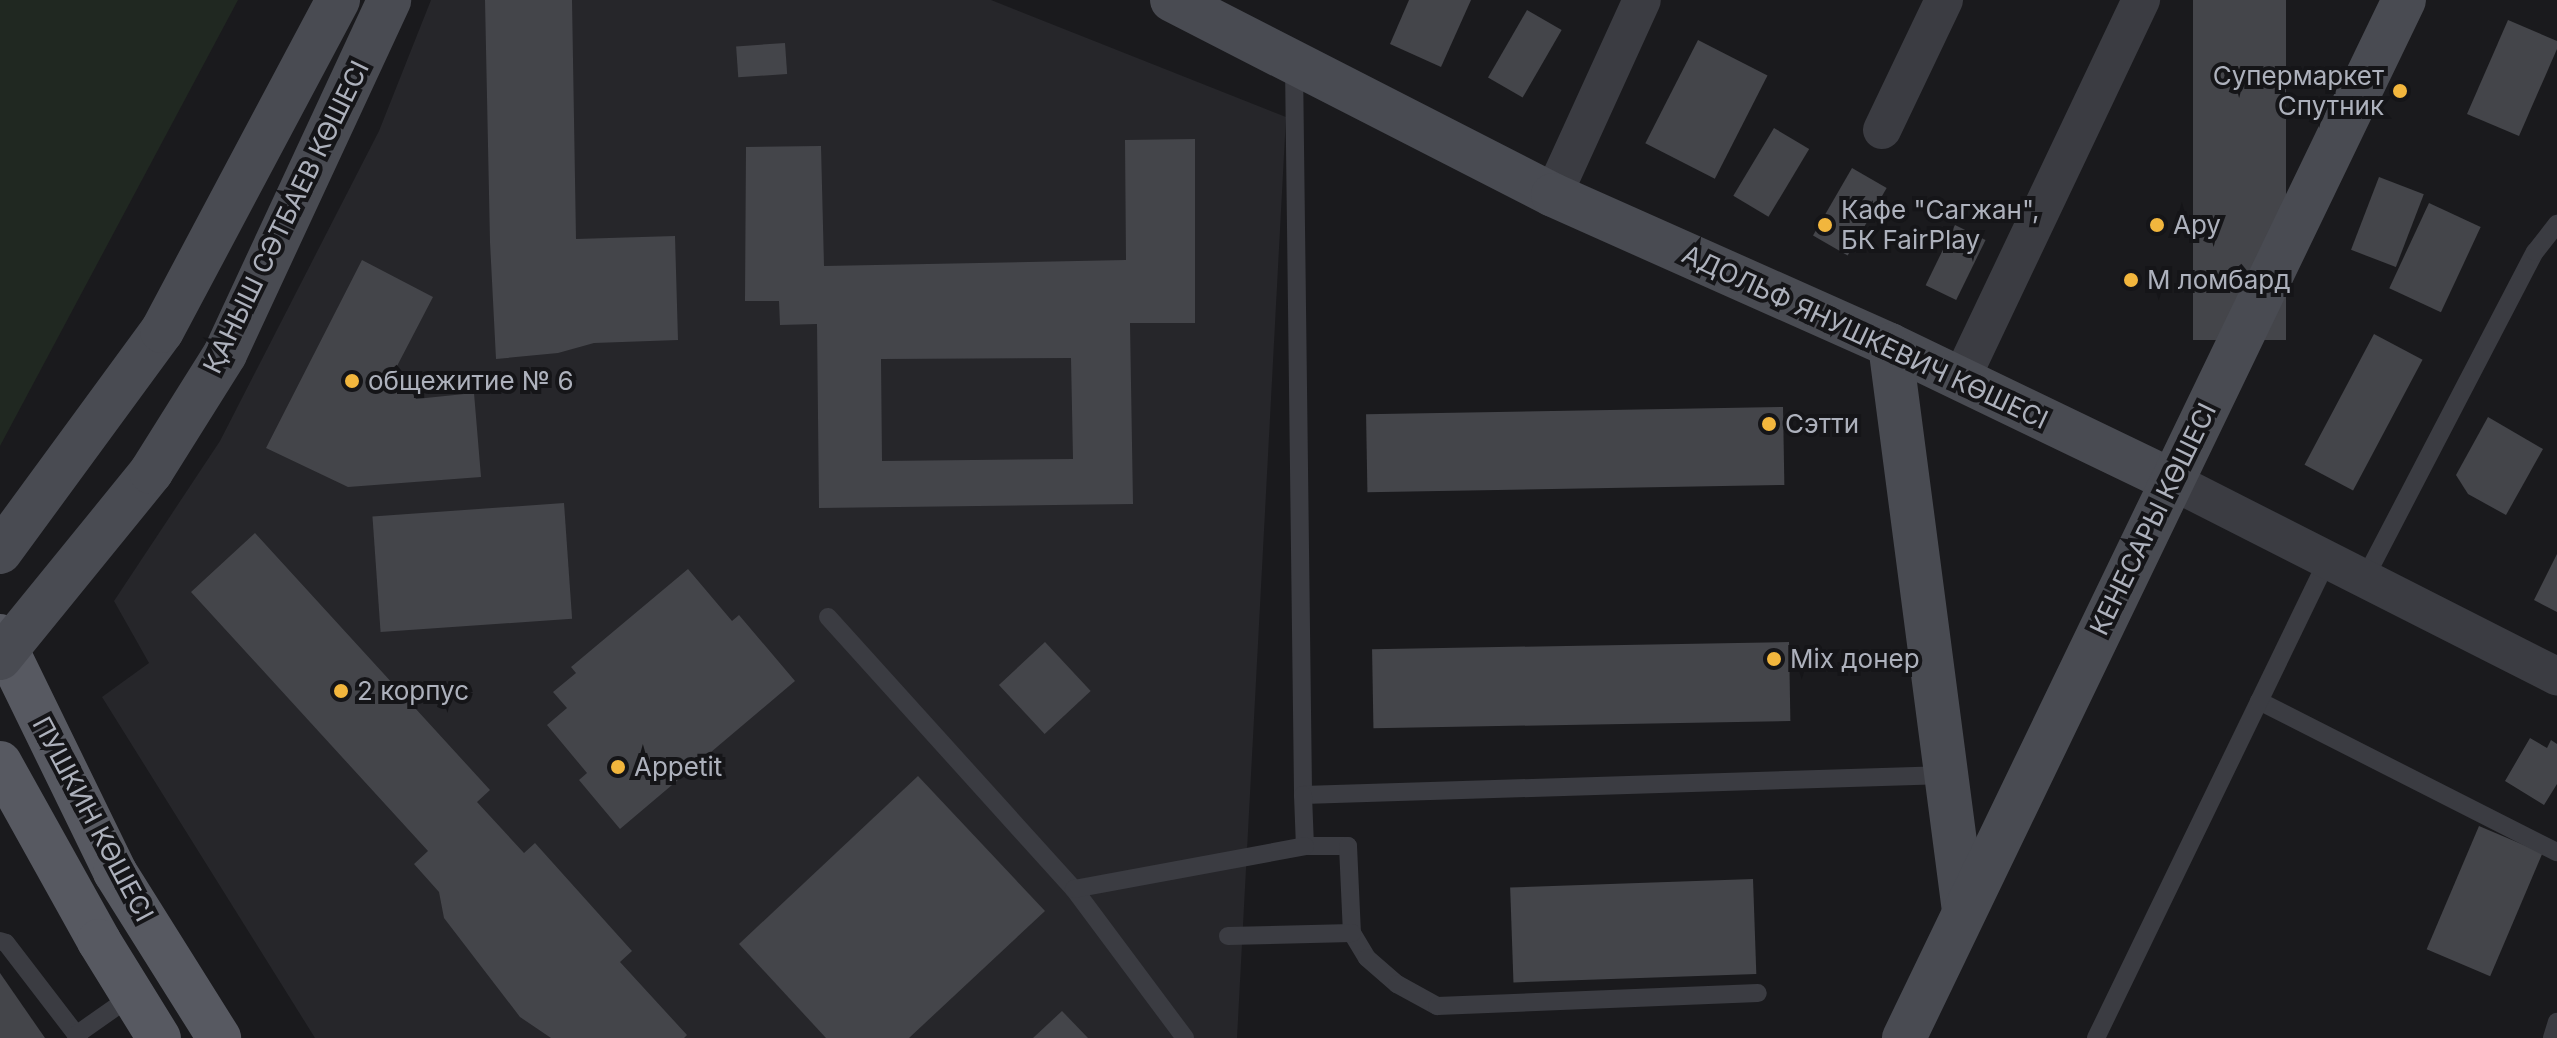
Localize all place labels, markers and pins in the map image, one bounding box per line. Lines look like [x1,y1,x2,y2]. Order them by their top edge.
place label: Супермаркет Спутник [2213,60,2384,122]
marker: Супермаркет Спутник [2391,82,2409,100]
place label: Кафе "Сагжан", БК FairPlay [1841,194,2039,256]
place label: Ару [2173,209,2221,241]
marker: Кафе "Сагжан", БК FairPlay [1816,216,1834,234]
marker: Ару [2148,216,2166,234]
place label: М ломбард [2147,264,2291,296]
marker: М ломбард [2122,271,2140,289]
place label: общежитие № 6 [368,365,574,397]
marker: общежитие № 6 [343,372,361,390]
place label: Сэтти [1785,408,1859,440]
marker: Сэтти [1760,415,1778,433]
place label: Mix донер [1790,643,1920,675]
marker: Mix донер [1765,650,1783,668]
place label: 2 корпус [357,675,469,707]
marker: 2 корпус [332,682,350,700]
place label: Appetit [634,751,722,783]
marker: Appetit [609,758,627,776]

